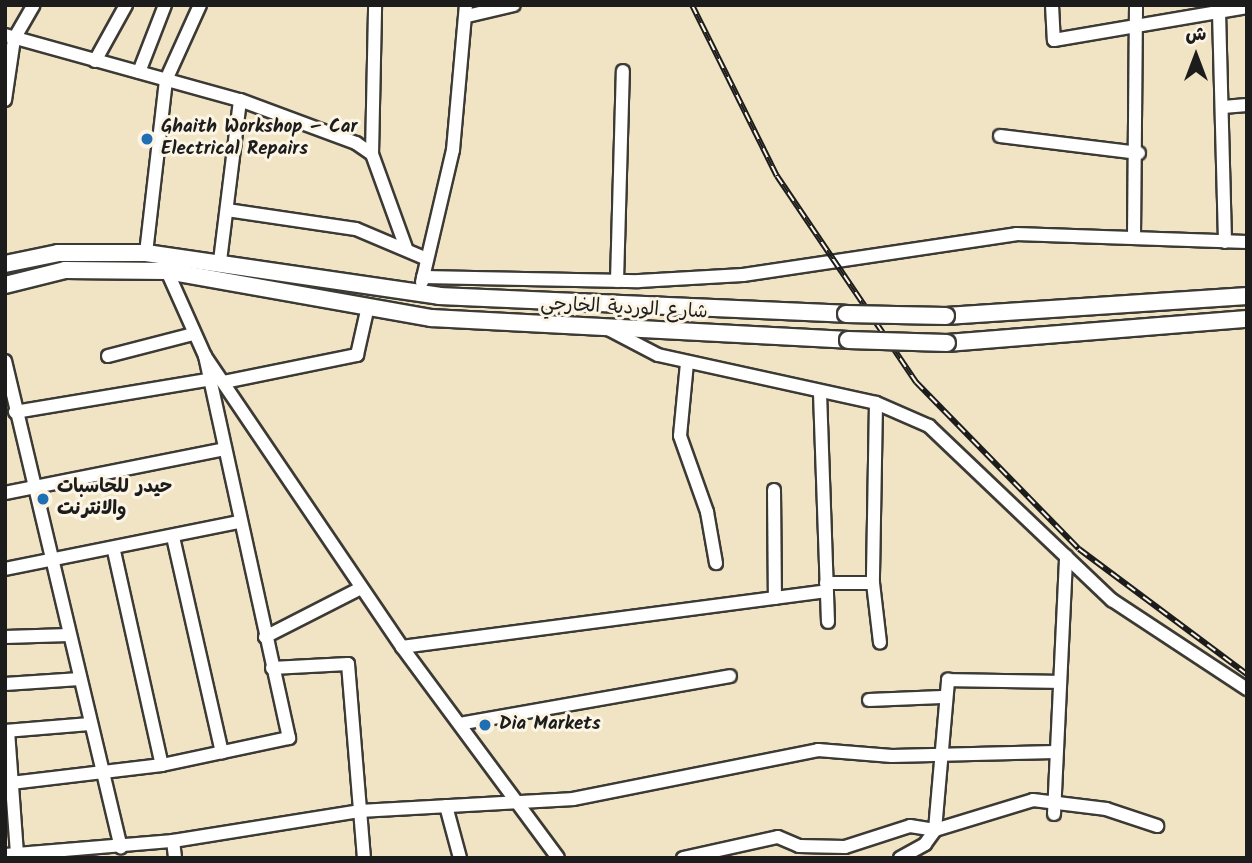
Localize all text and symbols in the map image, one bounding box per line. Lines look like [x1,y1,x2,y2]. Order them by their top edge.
text: ش [1186,20,1206,50]
north arrow [1161,21,1231,91]
place label: Ghaith Workshop – Car Electrical Repairs [161,117,357,161]
marker: Ghaith Workshop – Car Electrical Repairs [139,131,155,147]
street label: شارع الوردية الخارجي [540,293,708,325]
place label: حيدر للحاسبات والانترنت [57,477,172,521]
marker: حيدر للحاسبات والانترنت [35,491,51,507]
place label: Dia Markets [499,714,601,736]
marker: Dia Markets [477,717,493,733]

